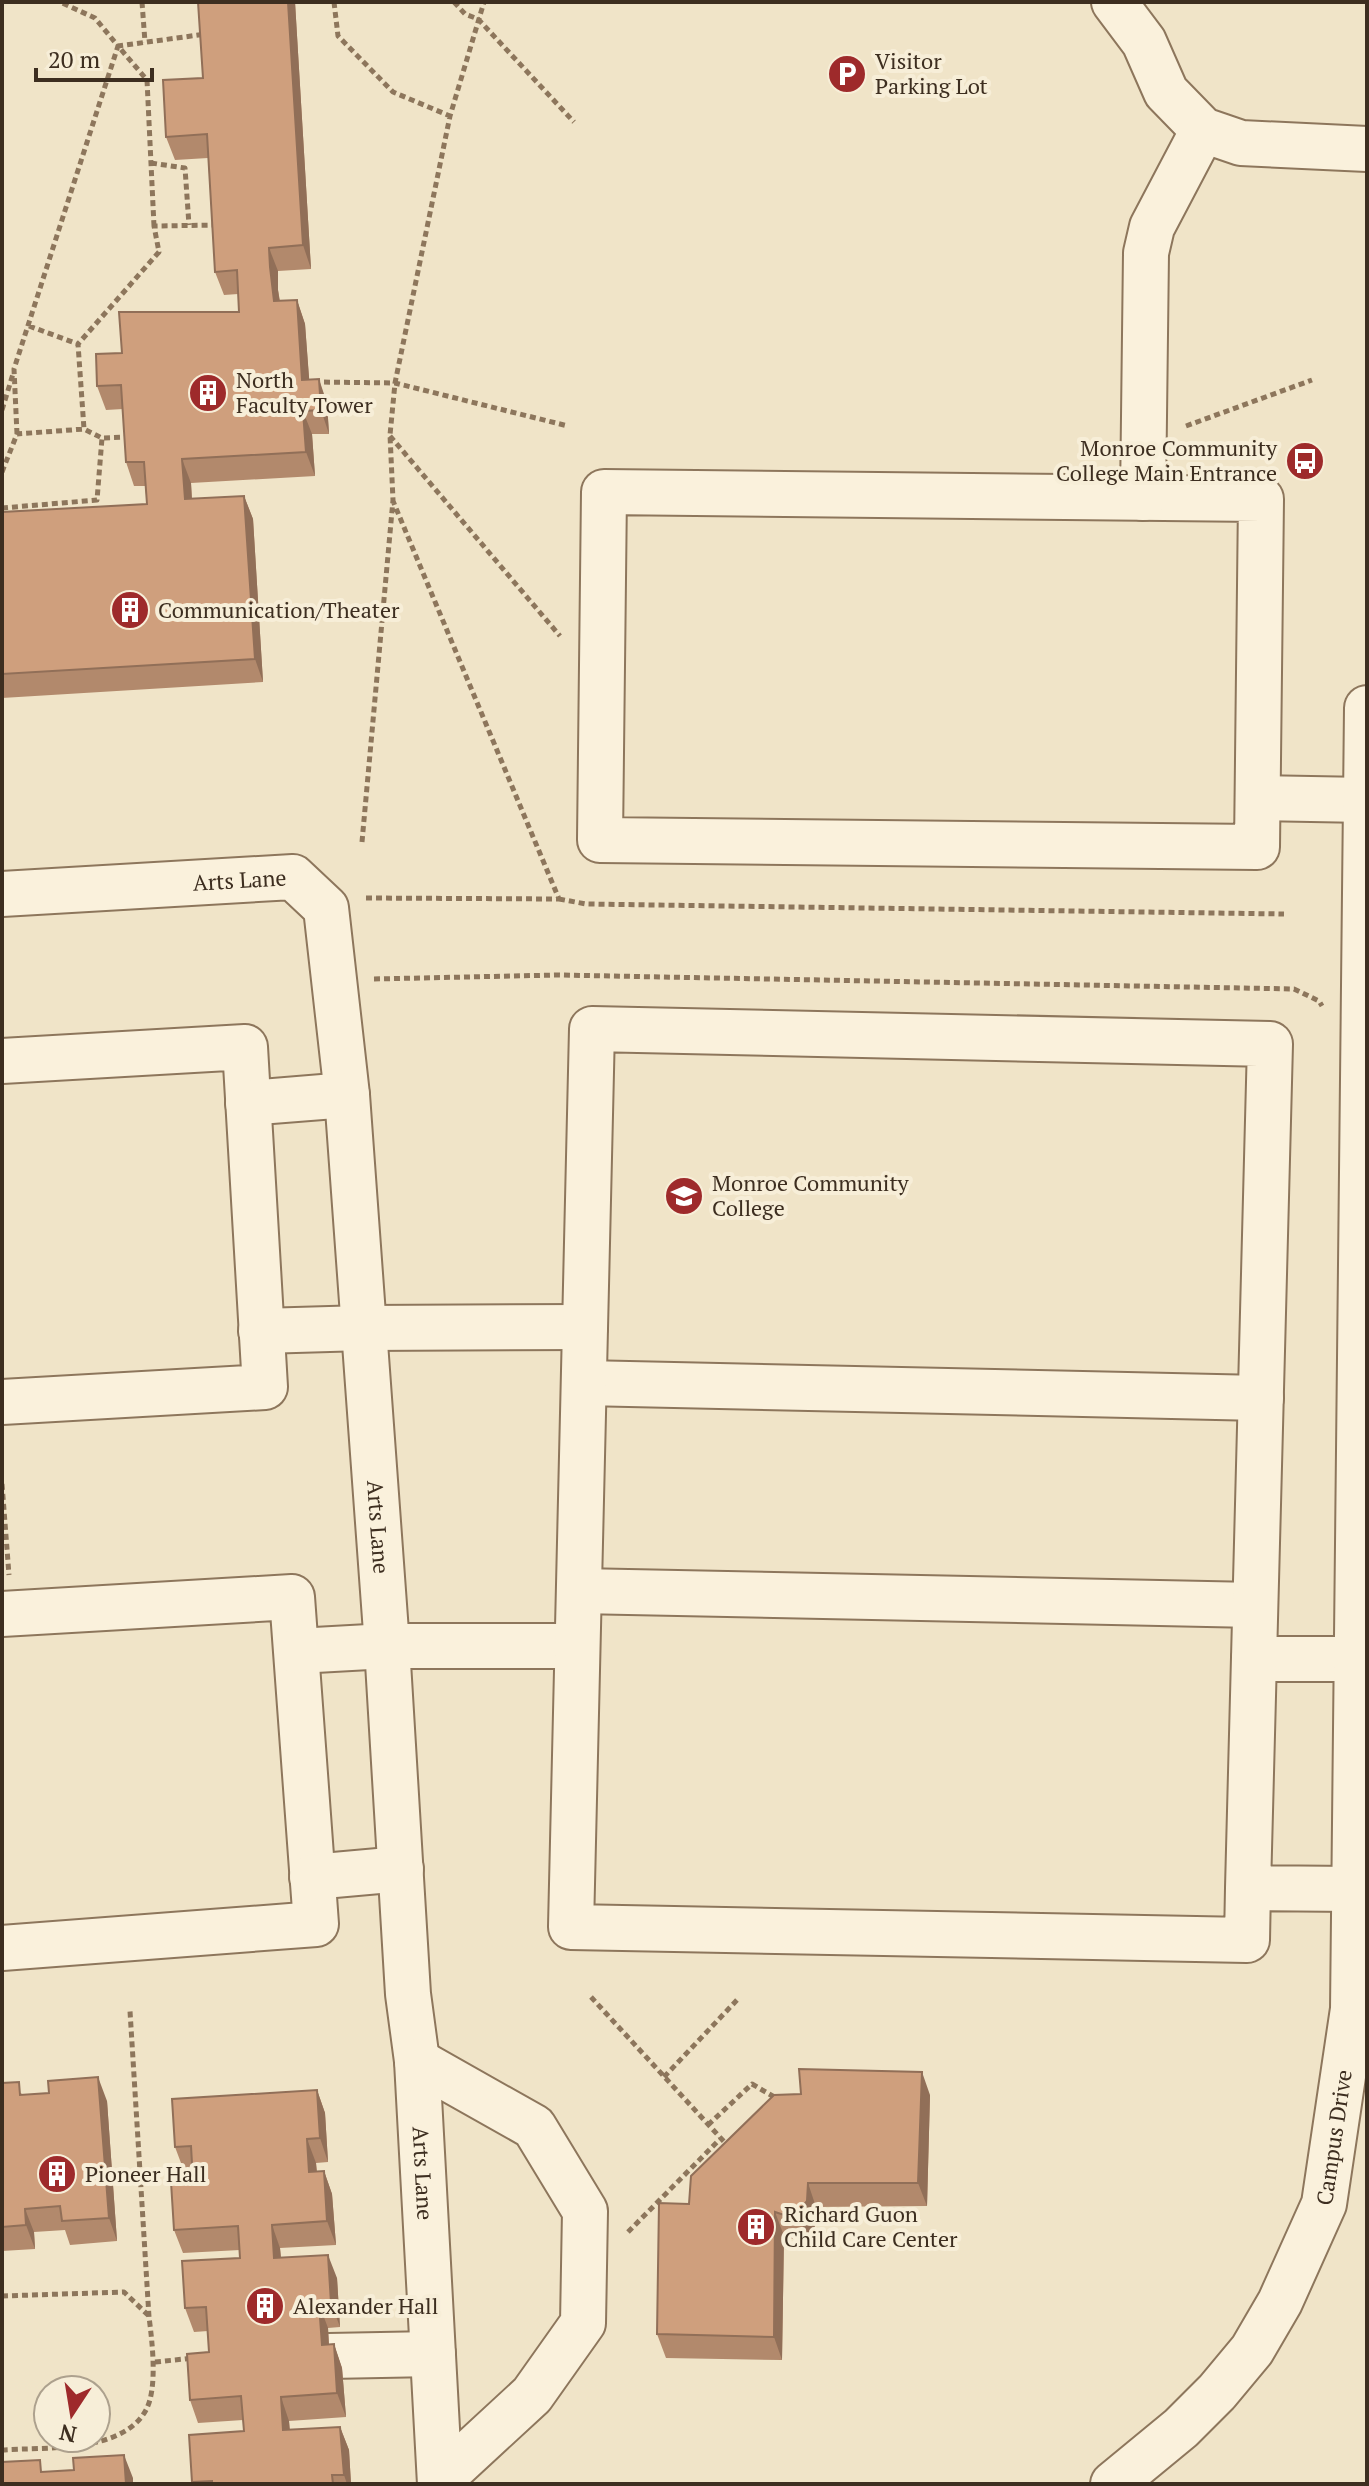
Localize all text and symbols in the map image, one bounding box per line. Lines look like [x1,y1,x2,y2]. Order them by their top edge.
scale bar [36,32,152,82]
text: 20 m [48,43,100,75]
place label: Visitor Parking Lot [875,46,988,100]
parking icon: Visitor Parking Lot [826,53,868,95]
place label: North Faculty Tower [236,365,373,419]
building icon: North Faculty Tower [187,372,229,414]
place label: Monroe Community College Main Entrance [1056,433,1278,487]
bus stop icon: Monroe Community College Main Entrance [1284,440,1326,482]
building icon: Communication/Theater [109,589,151,631]
place label: Communication/Theater [158,595,400,624]
street label: Arts Lane [192,862,287,897]
place label: Monroe Community College [712,1168,910,1222]
school or university icon: Monroe Community College [663,1175,705,1217]
street label: Arts Lane [361,1479,397,1575]
street label: Campus Drive [1309,2068,1358,2207]
street label: Arts Lane [407,2126,441,2221]
building icon: Pioneer Hall [36,2153,78,2195]
place label: Pioneer Hall [85,2159,206,2188]
place label: Richard Guon Child Care Center [784,2199,958,2253]
building icon: Richard Guon Child Care Center [735,2206,777,2248]
building icon: Alexander Hall [244,2285,286,2327]
place label: Alexander Hall [293,2291,438,2320]
north arrow [32,2374,112,2454]
text: N [56,2418,79,2450]

